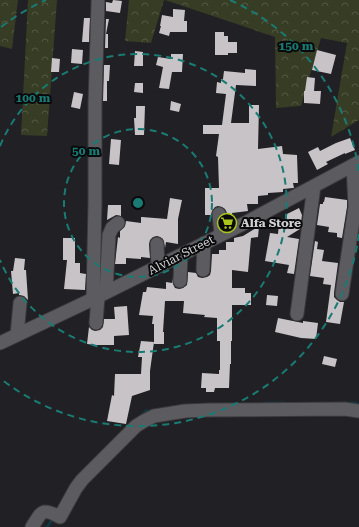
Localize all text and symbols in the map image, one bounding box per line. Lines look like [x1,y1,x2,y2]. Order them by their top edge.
text: 150 m [279,39,314,53]
text: 100 m [16,91,51,105]
text: 50 m [72,144,100,158]
centre of rings [131,196,145,210]
supermarket icon: Alfa Store [216,212,238,234]
place label: Alfa Store [241,216,301,230]
street label: Alviar Street [146,232,217,278]

